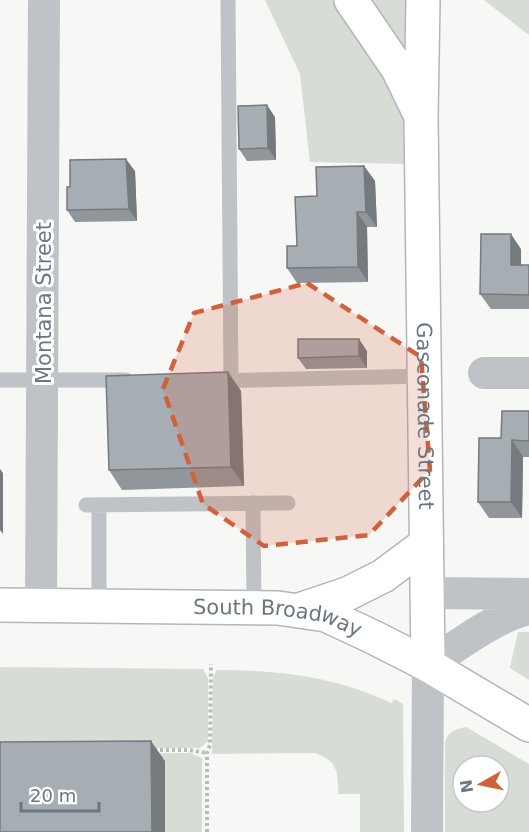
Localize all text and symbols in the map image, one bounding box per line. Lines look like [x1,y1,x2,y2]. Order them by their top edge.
street label: Montana Street [32,222,56,384]
street label: Gasconade Street [412,322,438,510]
street label: South Broadway [193,595,366,642]
north arrow [451,754,511,814]
scale bar [21,775,99,813]
text: N [456,778,477,794]
text: 20 m [30,785,76,806]

